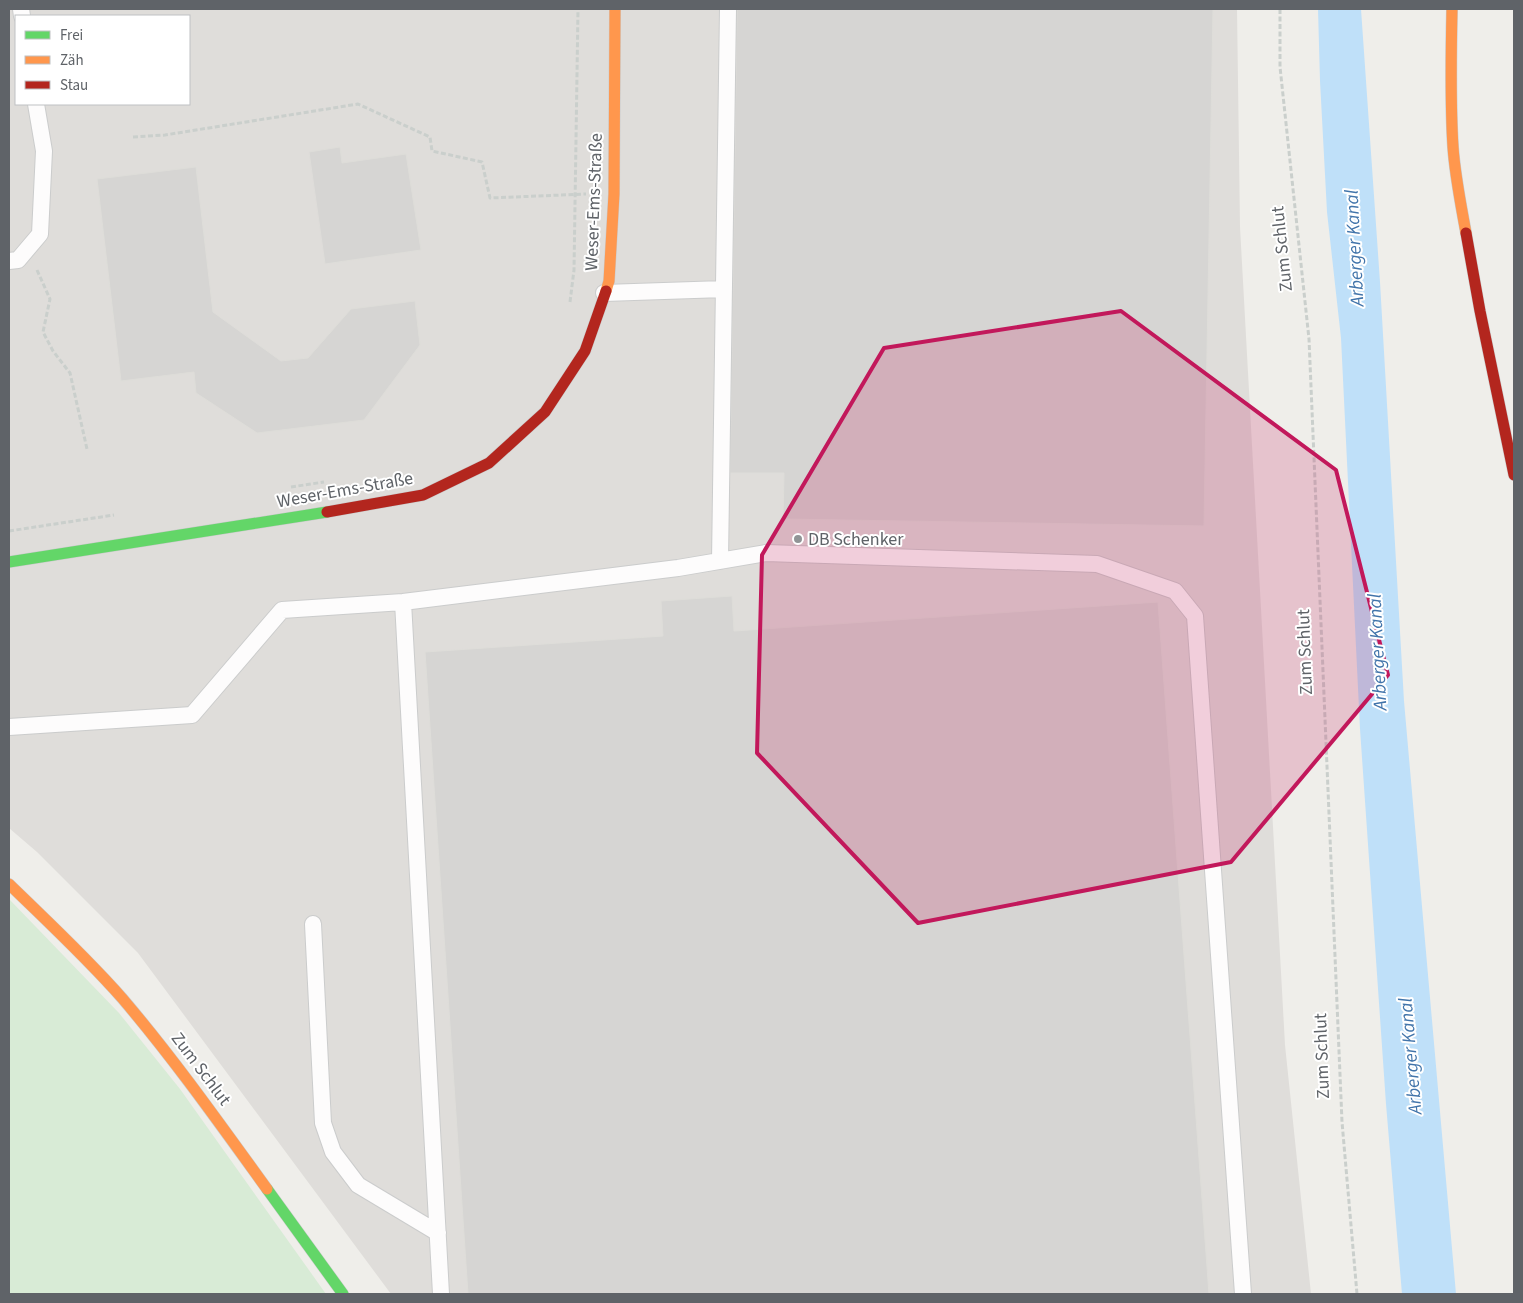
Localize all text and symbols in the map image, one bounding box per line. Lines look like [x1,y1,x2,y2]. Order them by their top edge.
legend [15,15,190,105]
text: Frei [60,25,83,46]
text: Zäh [60,50,84,71]
text: Stau [60,75,88,96]
street label: Weser-Ems-Straße [579,133,609,271]
water label: Arberger Kanal [1338,189,1372,308]
street label: Zum Schlut [1265,205,1299,293]
street label: Weser-Ems-Straße [275,466,415,514]
place label: DB Schenker [808,527,904,552]
marker: DB Schenker [792,533,804,545]
water label: Arberger Kanal [1361,593,1395,712]
street label: Zum Schlut [1291,609,1319,695]
water label: Arberger Kanal [1392,996,1430,1116]
street label: Zum Schlut [1308,1013,1336,1099]
street label: Zum Schlut [165,1027,237,1111]

